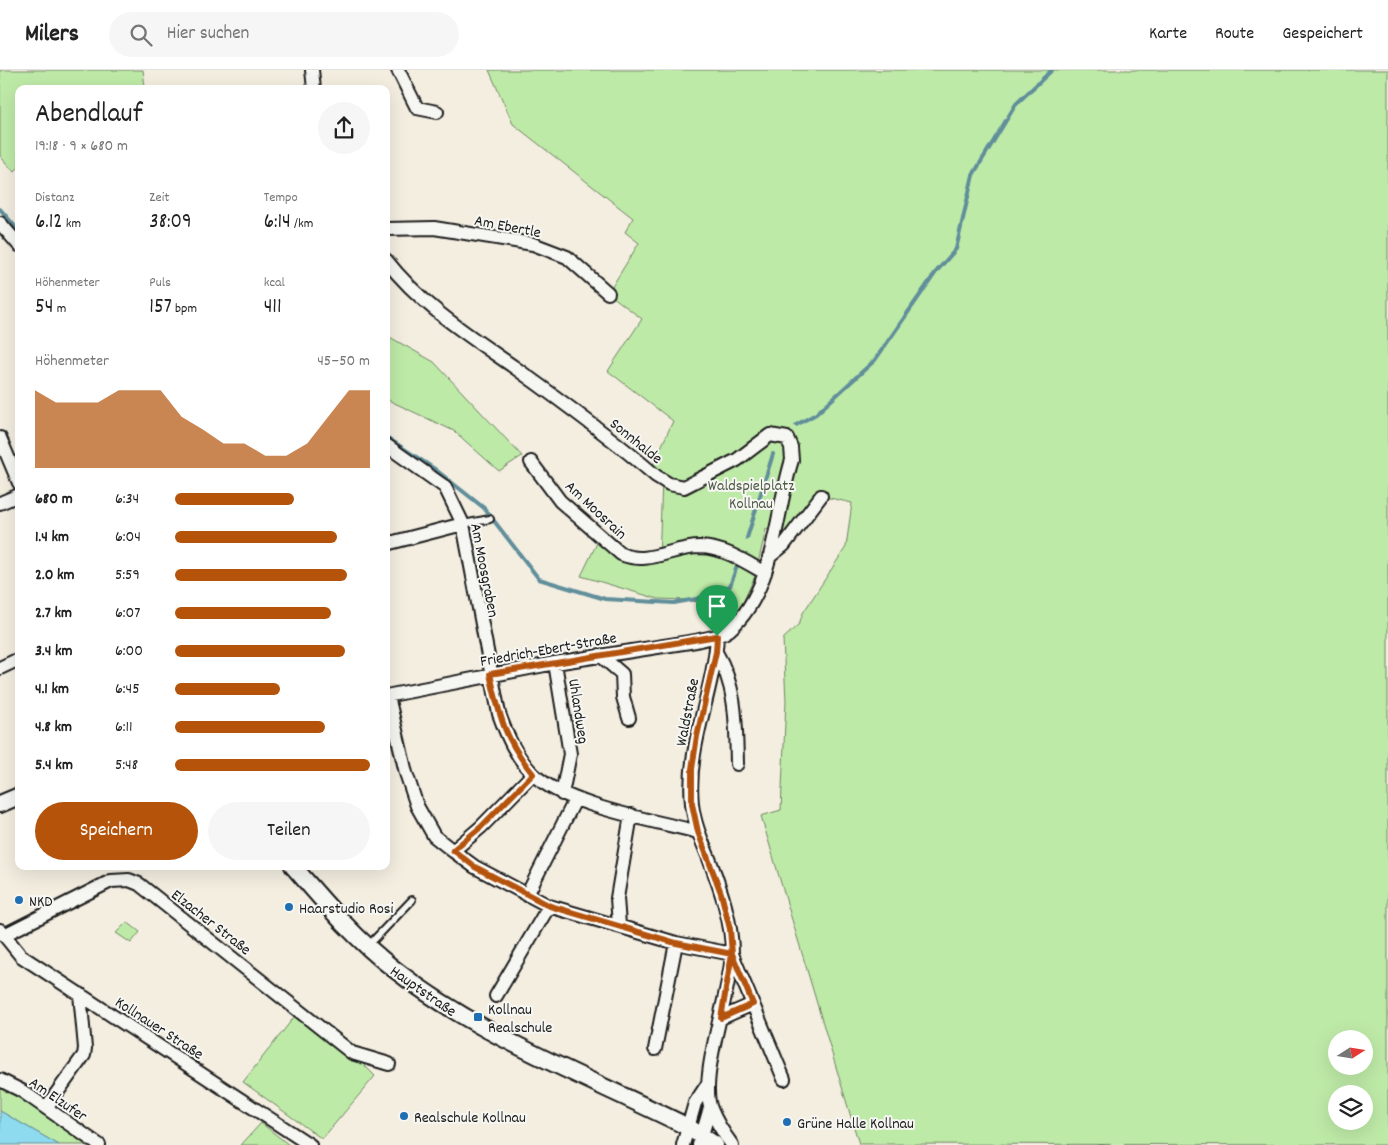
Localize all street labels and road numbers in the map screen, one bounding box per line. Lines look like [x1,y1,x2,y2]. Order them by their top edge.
street label: Am Ebertle [472,210,543,245]
street label: Sonnhalde [604,413,667,470]
street label: Am Moosrain [559,476,631,546]
street label: Am Moosgraben [463,521,504,620]
street label: Friedrich-Ebert-Straße [478,627,618,674]
street label: Uhlandweg [561,677,594,746]
street label: Waldstraße [671,677,706,748]
street label: Elzacher Straße [166,884,255,962]
street label: Hauptstraße [385,961,461,1023]
street label: Kollnauer Straße [110,992,208,1066]
street label: Am Elzufer [24,1072,91,1128]

